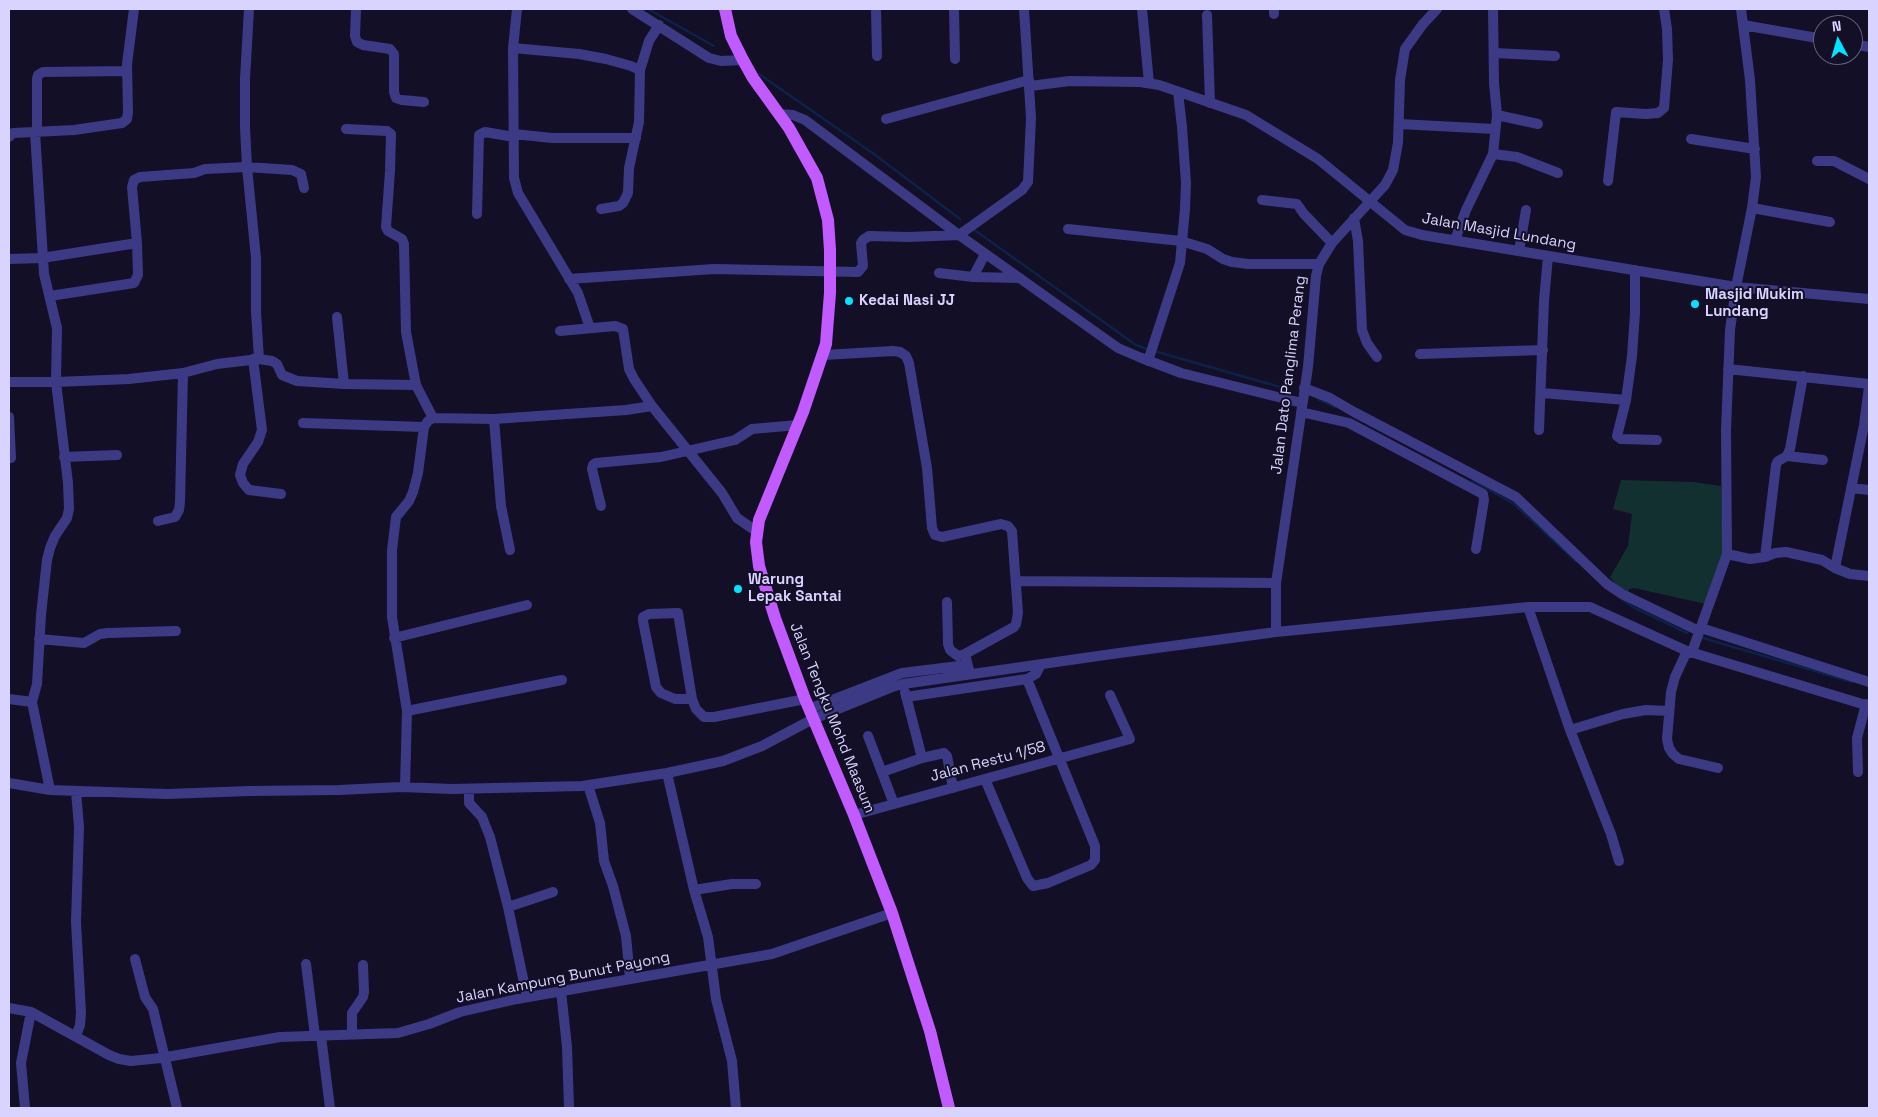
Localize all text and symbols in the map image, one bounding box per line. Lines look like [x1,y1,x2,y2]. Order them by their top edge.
north arrow [1813,15,1863,65]
text: N [1831,17,1842,36]
street label: Jalan Masjid Lundang [1420,210,1578,254]
street label: Jalan Dato Panglima Perang [1268,275,1310,475]
place label: Masjid Mukim Lundang [1705,286,1804,321]
place label: Kedai Nasi JJ [859,292,955,310]
marker: Kedai Nasi JJ [843,295,855,307]
marker: Masjid Mukim Lundang [1689,298,1701,310]
place label: Warung Lepak Santai [748,571,842,606]
marker: Warung Lepak Santai [732,583,744,595]
street label: Jalan Tengku Mohd Maasum [785,620,879,816]
street label: Jalan Restu 1/58 [928,738,1048,786]
street label: Jalan Kampung Bunut Payong [455,948,671,1008]

